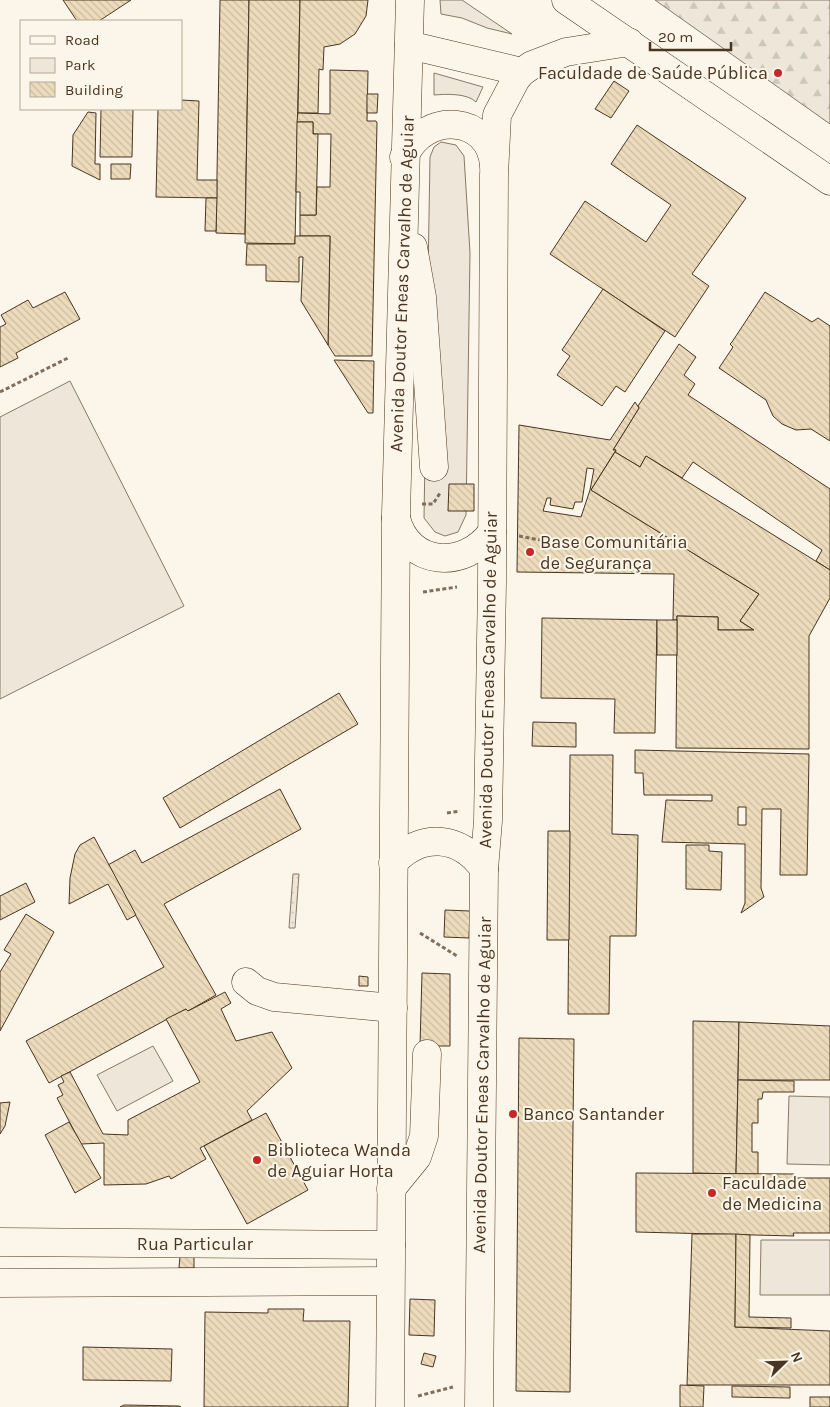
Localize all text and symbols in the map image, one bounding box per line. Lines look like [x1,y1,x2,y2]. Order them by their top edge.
legend [20,20,182,110]
scale bar [650,20,731,52]
text: 20 m [658,28,693,46]
text: Road [65,31,100,49]
text: Park [65,56,95,74]
place label: Faculdade de Saúde Pública [538,62,768,84]
marker: Faculdade de Saúde Pública [772,67,784,79]
text: Building [65,81,123,99]
street label: Avenida Doutor Eneas Carvalho de Aguiar [385,115,419,453]
street label: Avenida Doutor Eneas Carvalho de Aguiar [474,511,502,849]
place label: Base Comunitária de Segurança [540,531,687,574]
marker: Base Comunitária de Segurança [524,546,536,558]
street label: Avenida Doutor Eneas Carvalho de Aguiar [468,916,496,1254]
place label: Banco Santander [523,1103,664,1125]
marker: Banco Santander [507,1108,519,1120]
place label: Biblioteca Wanda de Aguiar Horta [267,1139,411,1182]
marker: Biblioteca Wanda de Aguiar Horta [251,1154,263,1166]
place label: Faculdade de Medicina [722,1172,822,1215]
marker: Faculdade de Medicina [706,1187,718,1199]
street label: Rua Particular [137,1233,254,1255]
north arrow [760,1337,810,1387]
text: N [787,1349,806,1365]

